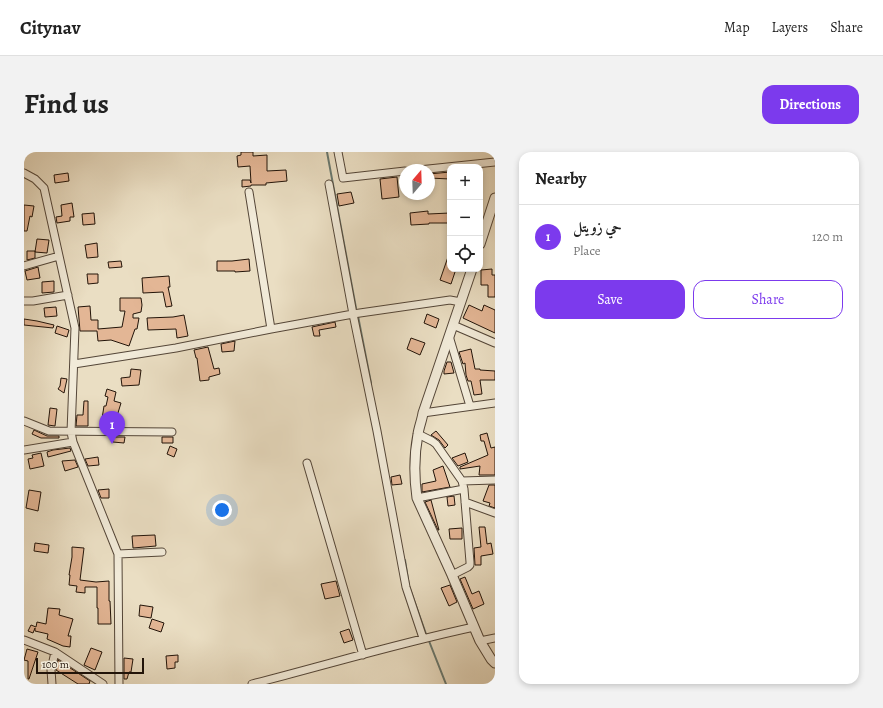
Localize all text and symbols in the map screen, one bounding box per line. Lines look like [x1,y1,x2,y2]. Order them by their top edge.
text: Citynav [20,15,81,41]
text: Map [724,18,750,37]
text: Layers [772,18,808,37]
text: Share [830,18,863,37]
text: Find us [24,85,109,123]
button: Directions [762,85,859,124]
north arrow [399,164,435,200]
map controls [447,164,483,272]
button: + [447,164,483,200]
text: Nearby [535,167,586,190]
button: − [447,200,483,236]
text: حي زويتل [573,217,622,237]
text: 1 [546,228,550,245]
text: 120 m [812,228,843,245]
button: locate [447,236,483,272]
text: Place [573,242,601,259]
button: Save [535,280,685,319]
button: Share [693,280,843,319]
pin: 1 [99,411,125,444]
your location [212,500,232,520]
scale bar [36,656,144,675]
text: 100 m [42,657,69,672]

